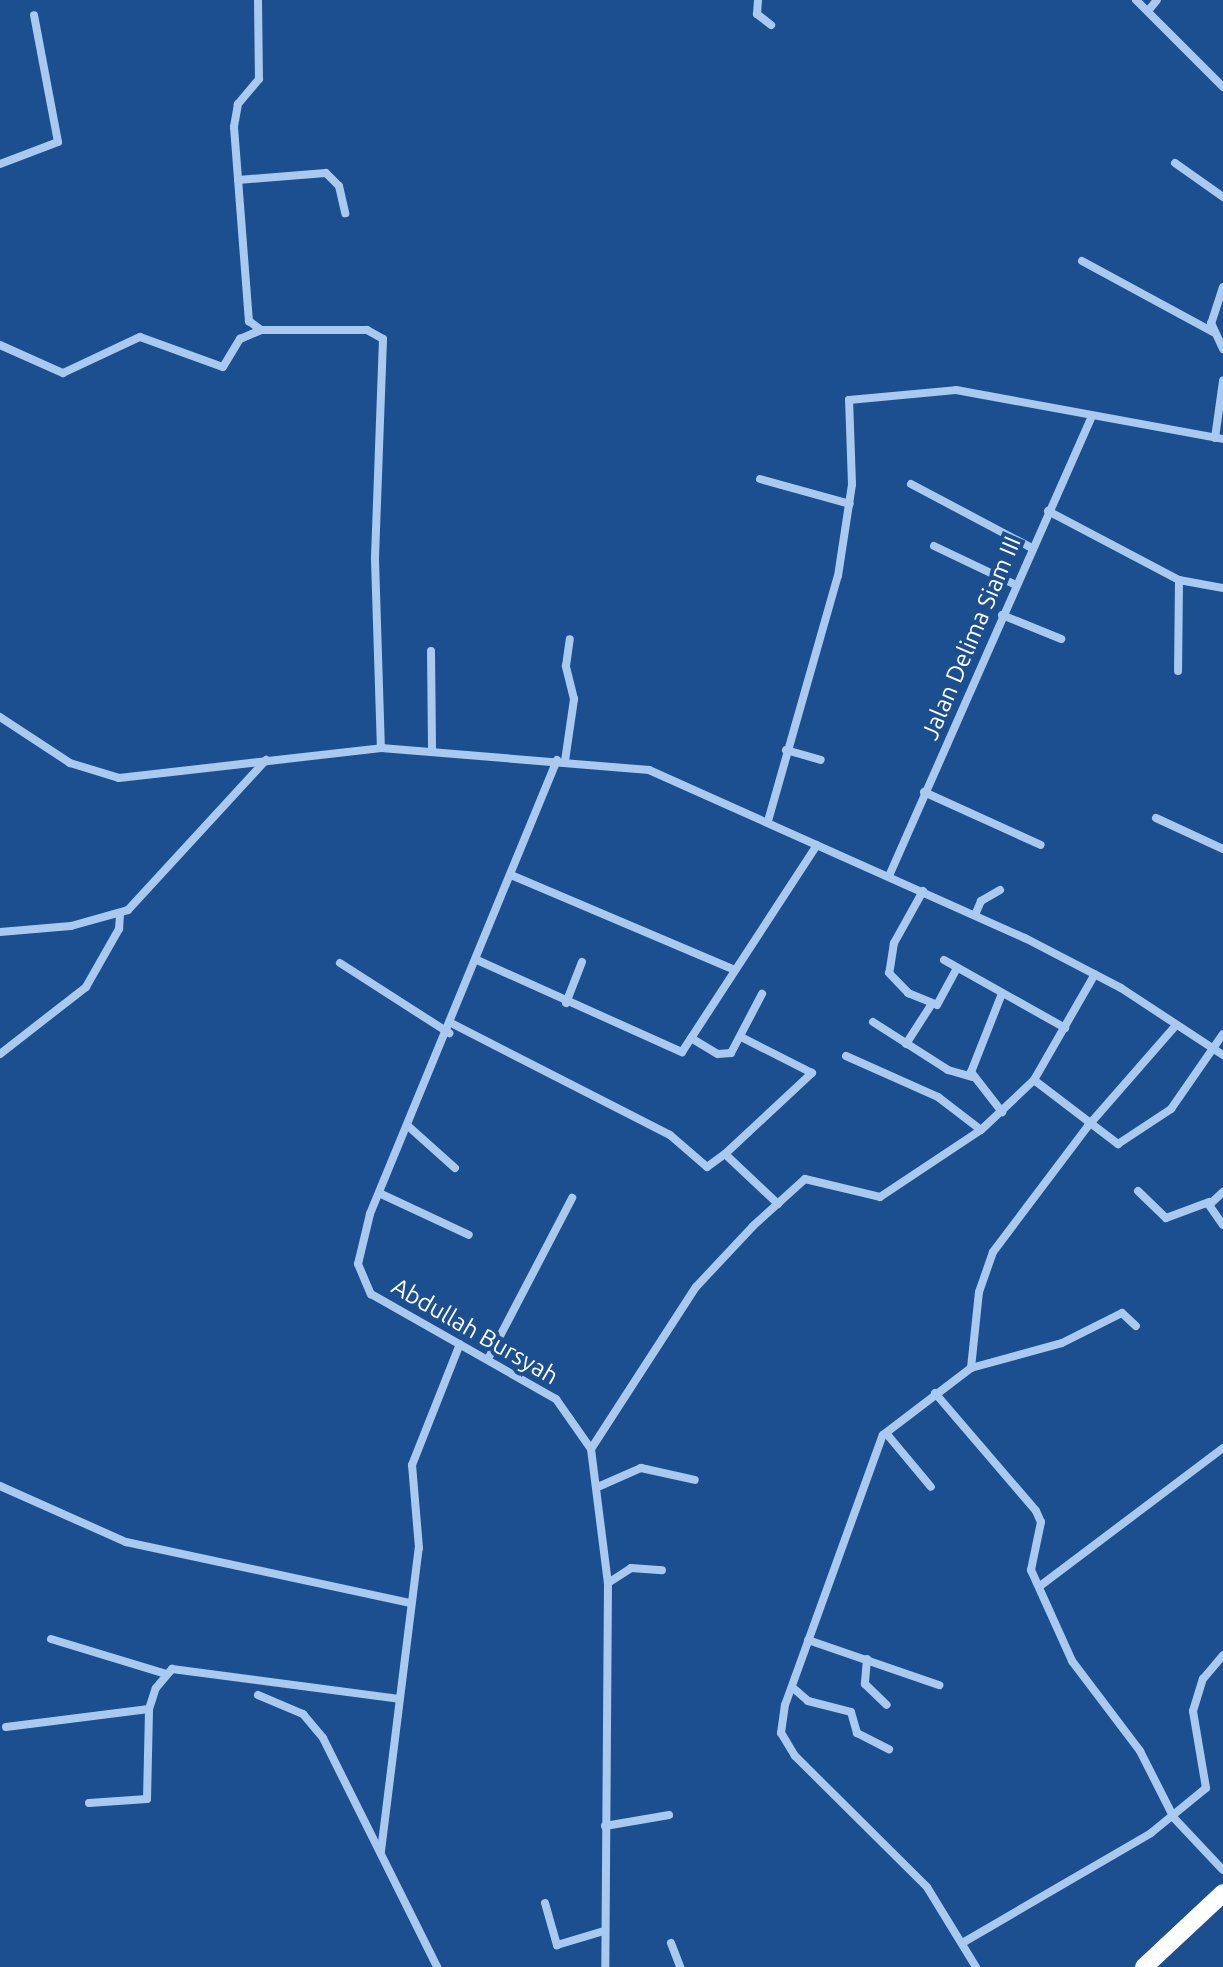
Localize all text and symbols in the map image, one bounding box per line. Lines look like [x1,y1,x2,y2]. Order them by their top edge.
street label: Jalan Delima Siam III [915,532,1027,744]
street label: Abdullah Bursyah [387,1272,563,1390]

